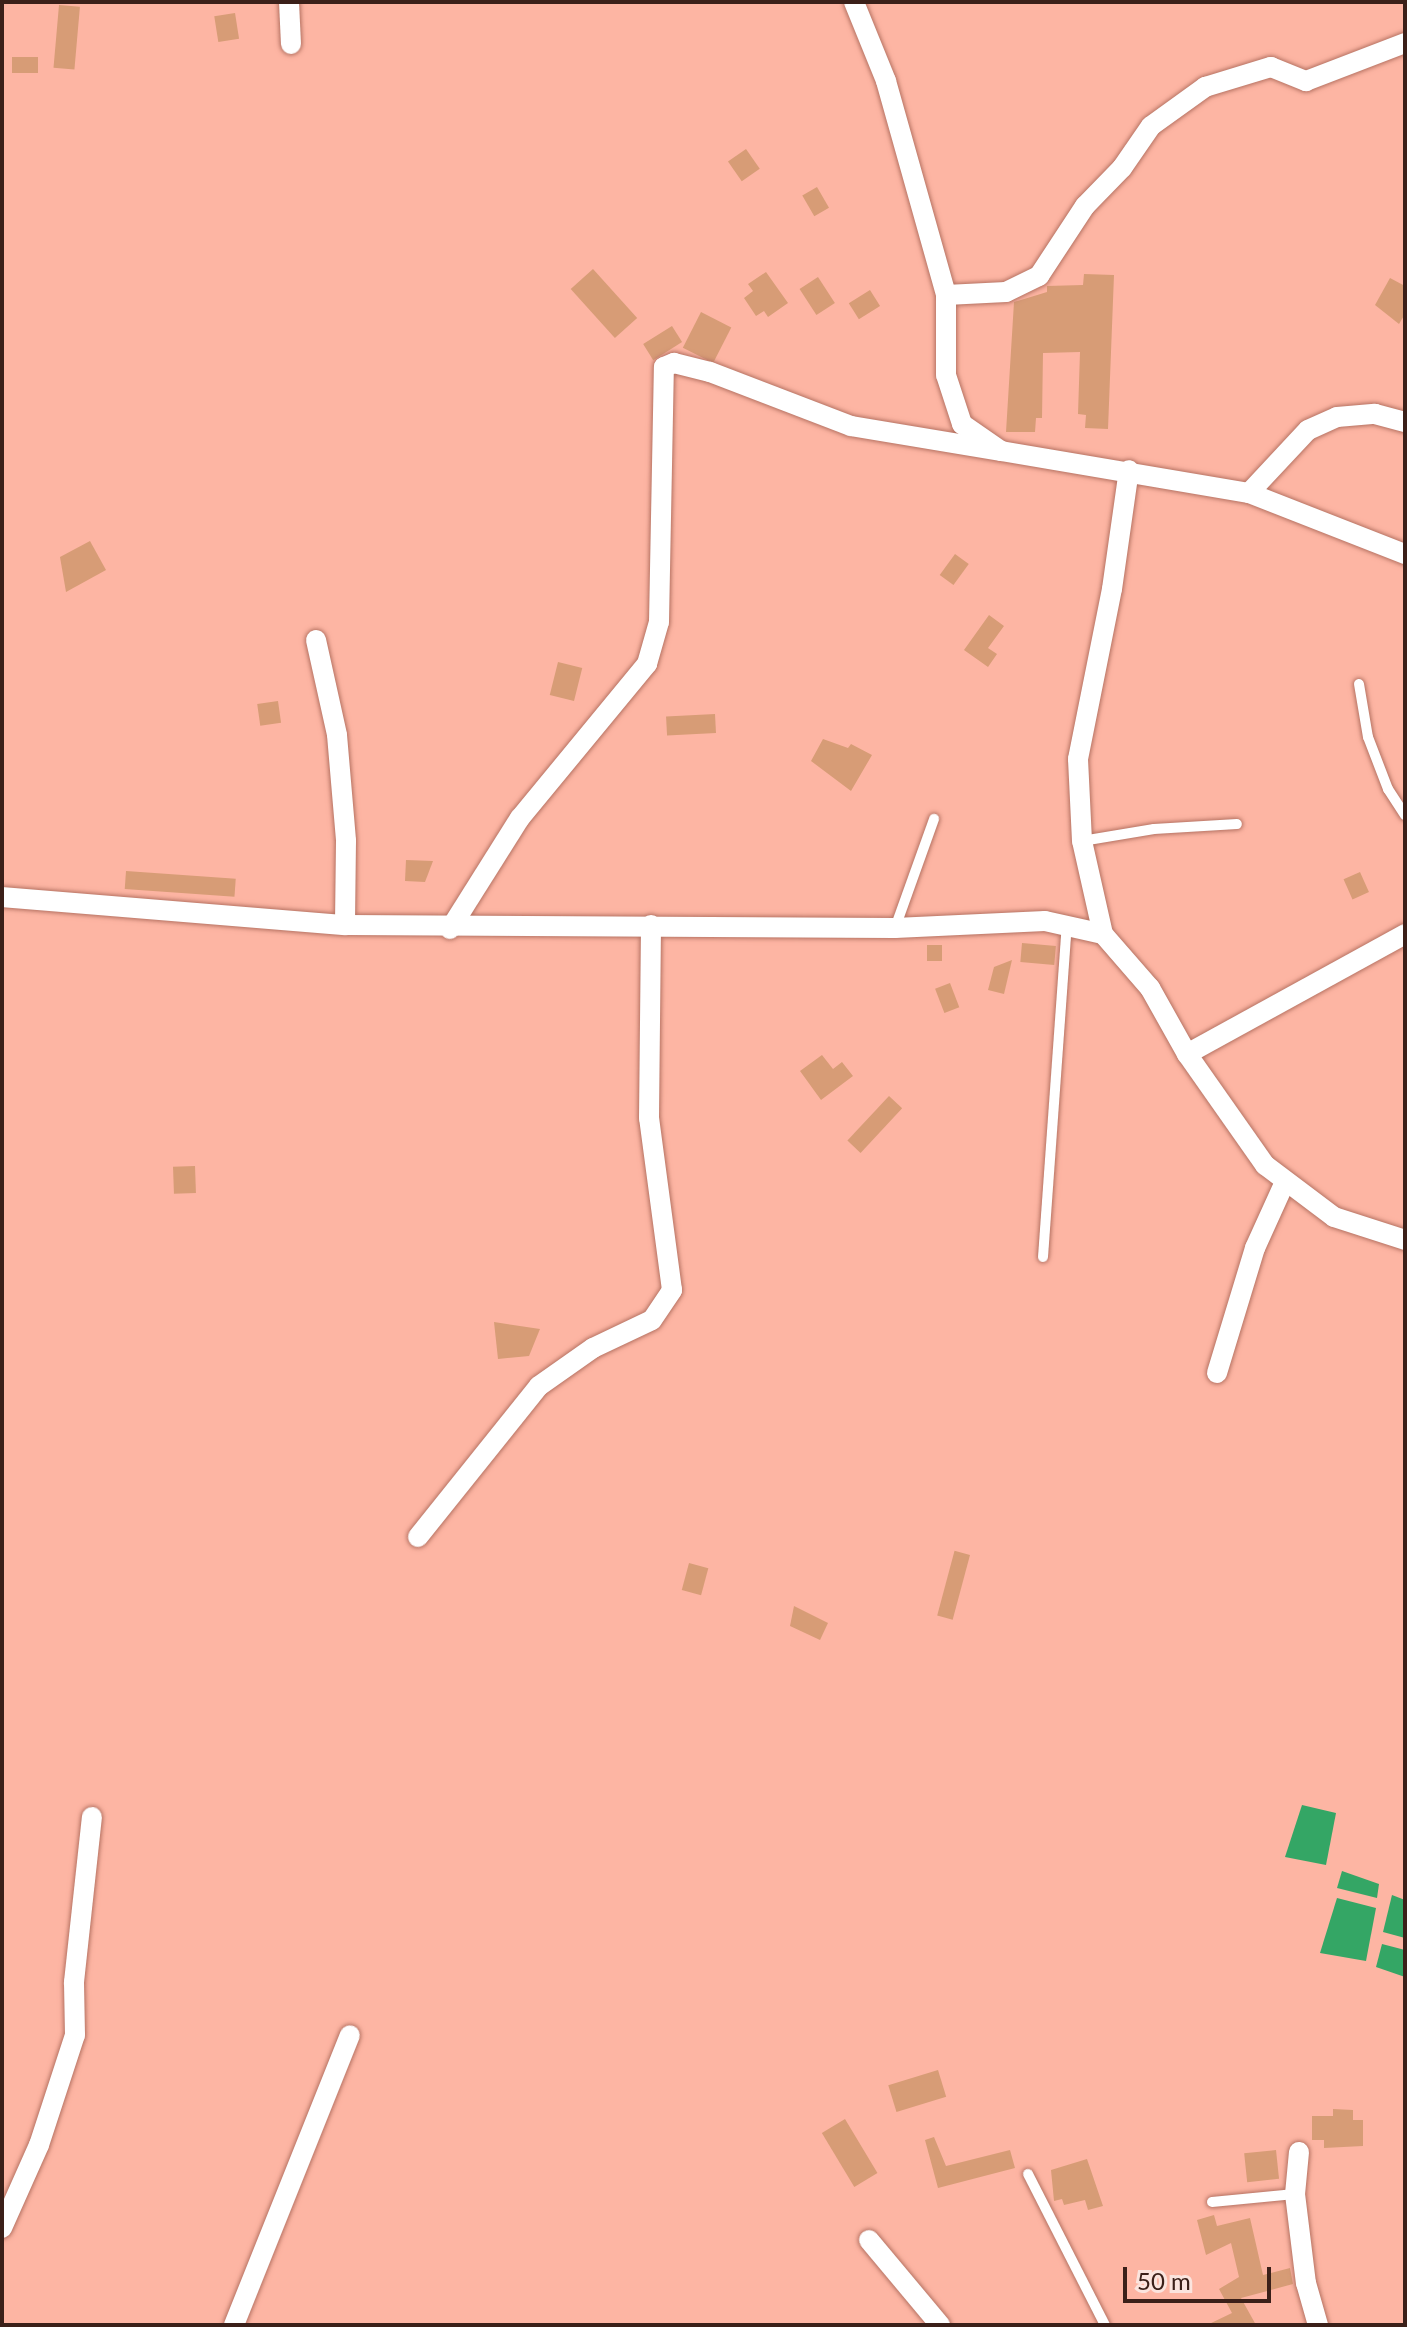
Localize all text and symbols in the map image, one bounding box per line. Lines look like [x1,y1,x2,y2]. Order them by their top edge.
scale bar [1127,2251,1275,2301]
text: 50 m [1137,2266,1191,2295]

